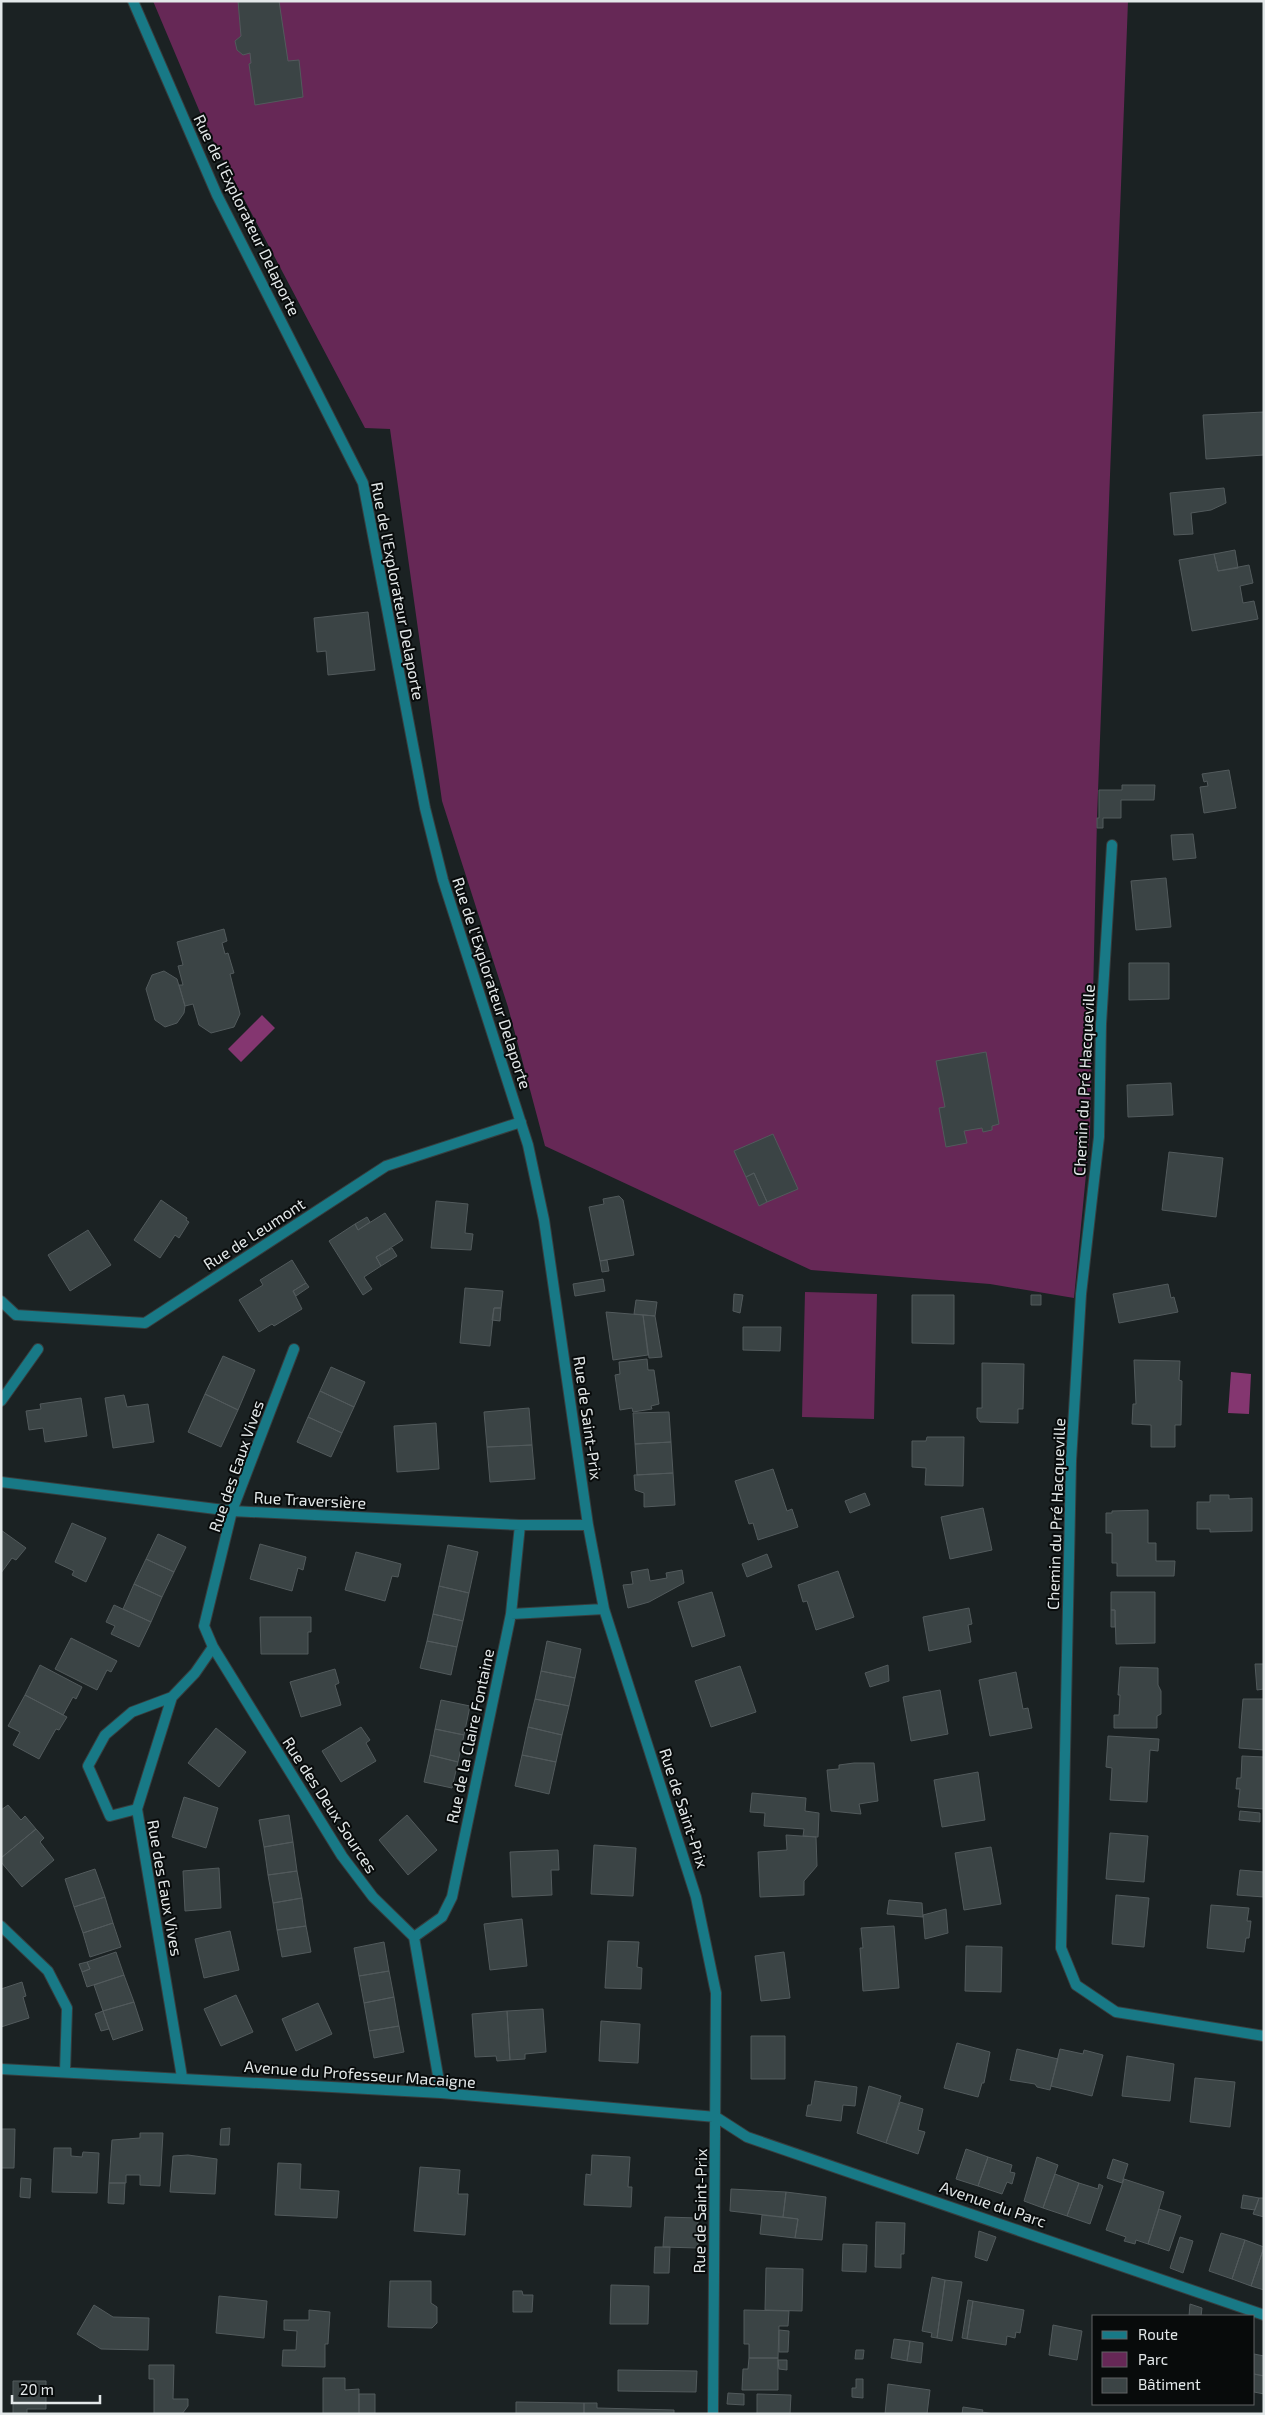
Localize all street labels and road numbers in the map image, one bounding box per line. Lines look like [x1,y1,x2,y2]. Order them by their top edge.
street label: Rue de l'Explorateur Delaporte [190,111,305,319]
street label: Rue de l'Explorateur Delaporte [368,480,429,702]
street label: Rue de l'Explorateur Delaporte [449,874,536,1091]
street label: Chemin du Pré Hacqueville [1069,984,1098,1176]
street label: Rue de Leumont [200,1194,308,1273]
street label: Rue de Saint-Prix [570,1355,607,1482]
street label: Rue des Eaux Vives [204,1398,267,1534]
street label: Chemin du Pré Hacqueville [1043,1418,1068,1610]
street label: Rue Traversière [253,1487,367,1512]
street label: Rue de la Claire Fontaine [442,1647,497,1825]
street label: Rue des Deux Sources [279,1733,382,1876]
street label: Rue de Saint-Prix [656,1745,713,1871]
street label: Rue des Eaux Vives [144,1818,187,1957]
street label: Avenue du Professeur Macaigne [244,2056,476,2091]
street label: Rue de Saint-Prix [689,2148,710,2274]
street label: Avenue du Parc [937,2176,1049,2231]

